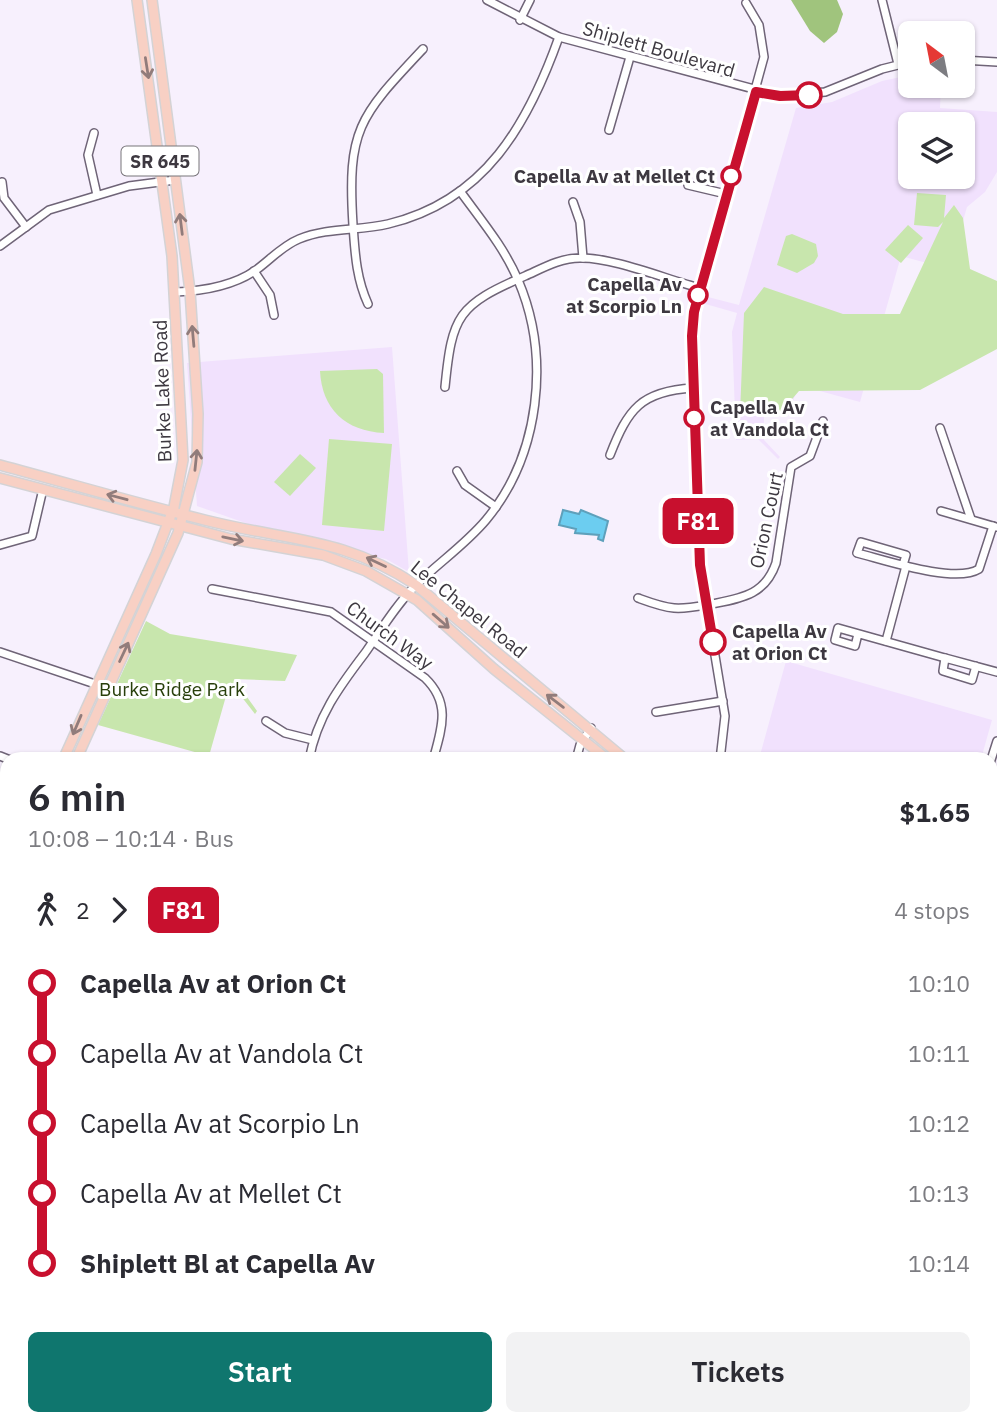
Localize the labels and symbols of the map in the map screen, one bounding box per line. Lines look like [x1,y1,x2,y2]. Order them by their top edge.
street label: Shiplett Boulevard [580,16,738,82]
north arrow [898,21,975,98]
one-way arrow [141,56,154,78]
unlabelled marker [796,82,822,108]
road number: SR 645 [122,146,198,176]
place label: Capella Av at Mellet Ct [514,164,715,188]
marker: Capella Av at Mellet Ct [721,166,741,186]
one-way arrow [175,213,188,235]
place label: Capella Av at Scorpio Ln [566,272,683,318]
marker: Capella Av at Scorpio Ln [688,285,708,305]
street label: Burke Lake Road [148,319,176,463]
one-way arrow [186,325,199,348]
place label: Capella Av at Vandola Ct [710,395,829,441]
marker: Capella Av at Vandola Ct [684,408,704,428]
one-way arrow [190,449,203,472]
street label: Orion Court [744,470,788,570]
one-way arrow [106,490,129,503]
line badge: F81 [658,498,738,544]
one-way arrow [221,533,244,547]
one-way arrow [365,555,387,568]
street label: Lee Chapel Road [406,555,532,663]
street label: Church Way [342,595,438,675]
one-way arrow [431,613,449,629]
place label: Capella Av at Orion Ct [732,619,828,665]
marker: Capella Av at Orion Ct [700,629,726,655]
one-way arrow [117,642,131,663]
park label: Burke Ridge Park [99,677,245,701]
one-way arrow [546,693,565,708]
one-way arrow [70,714,83,735]

